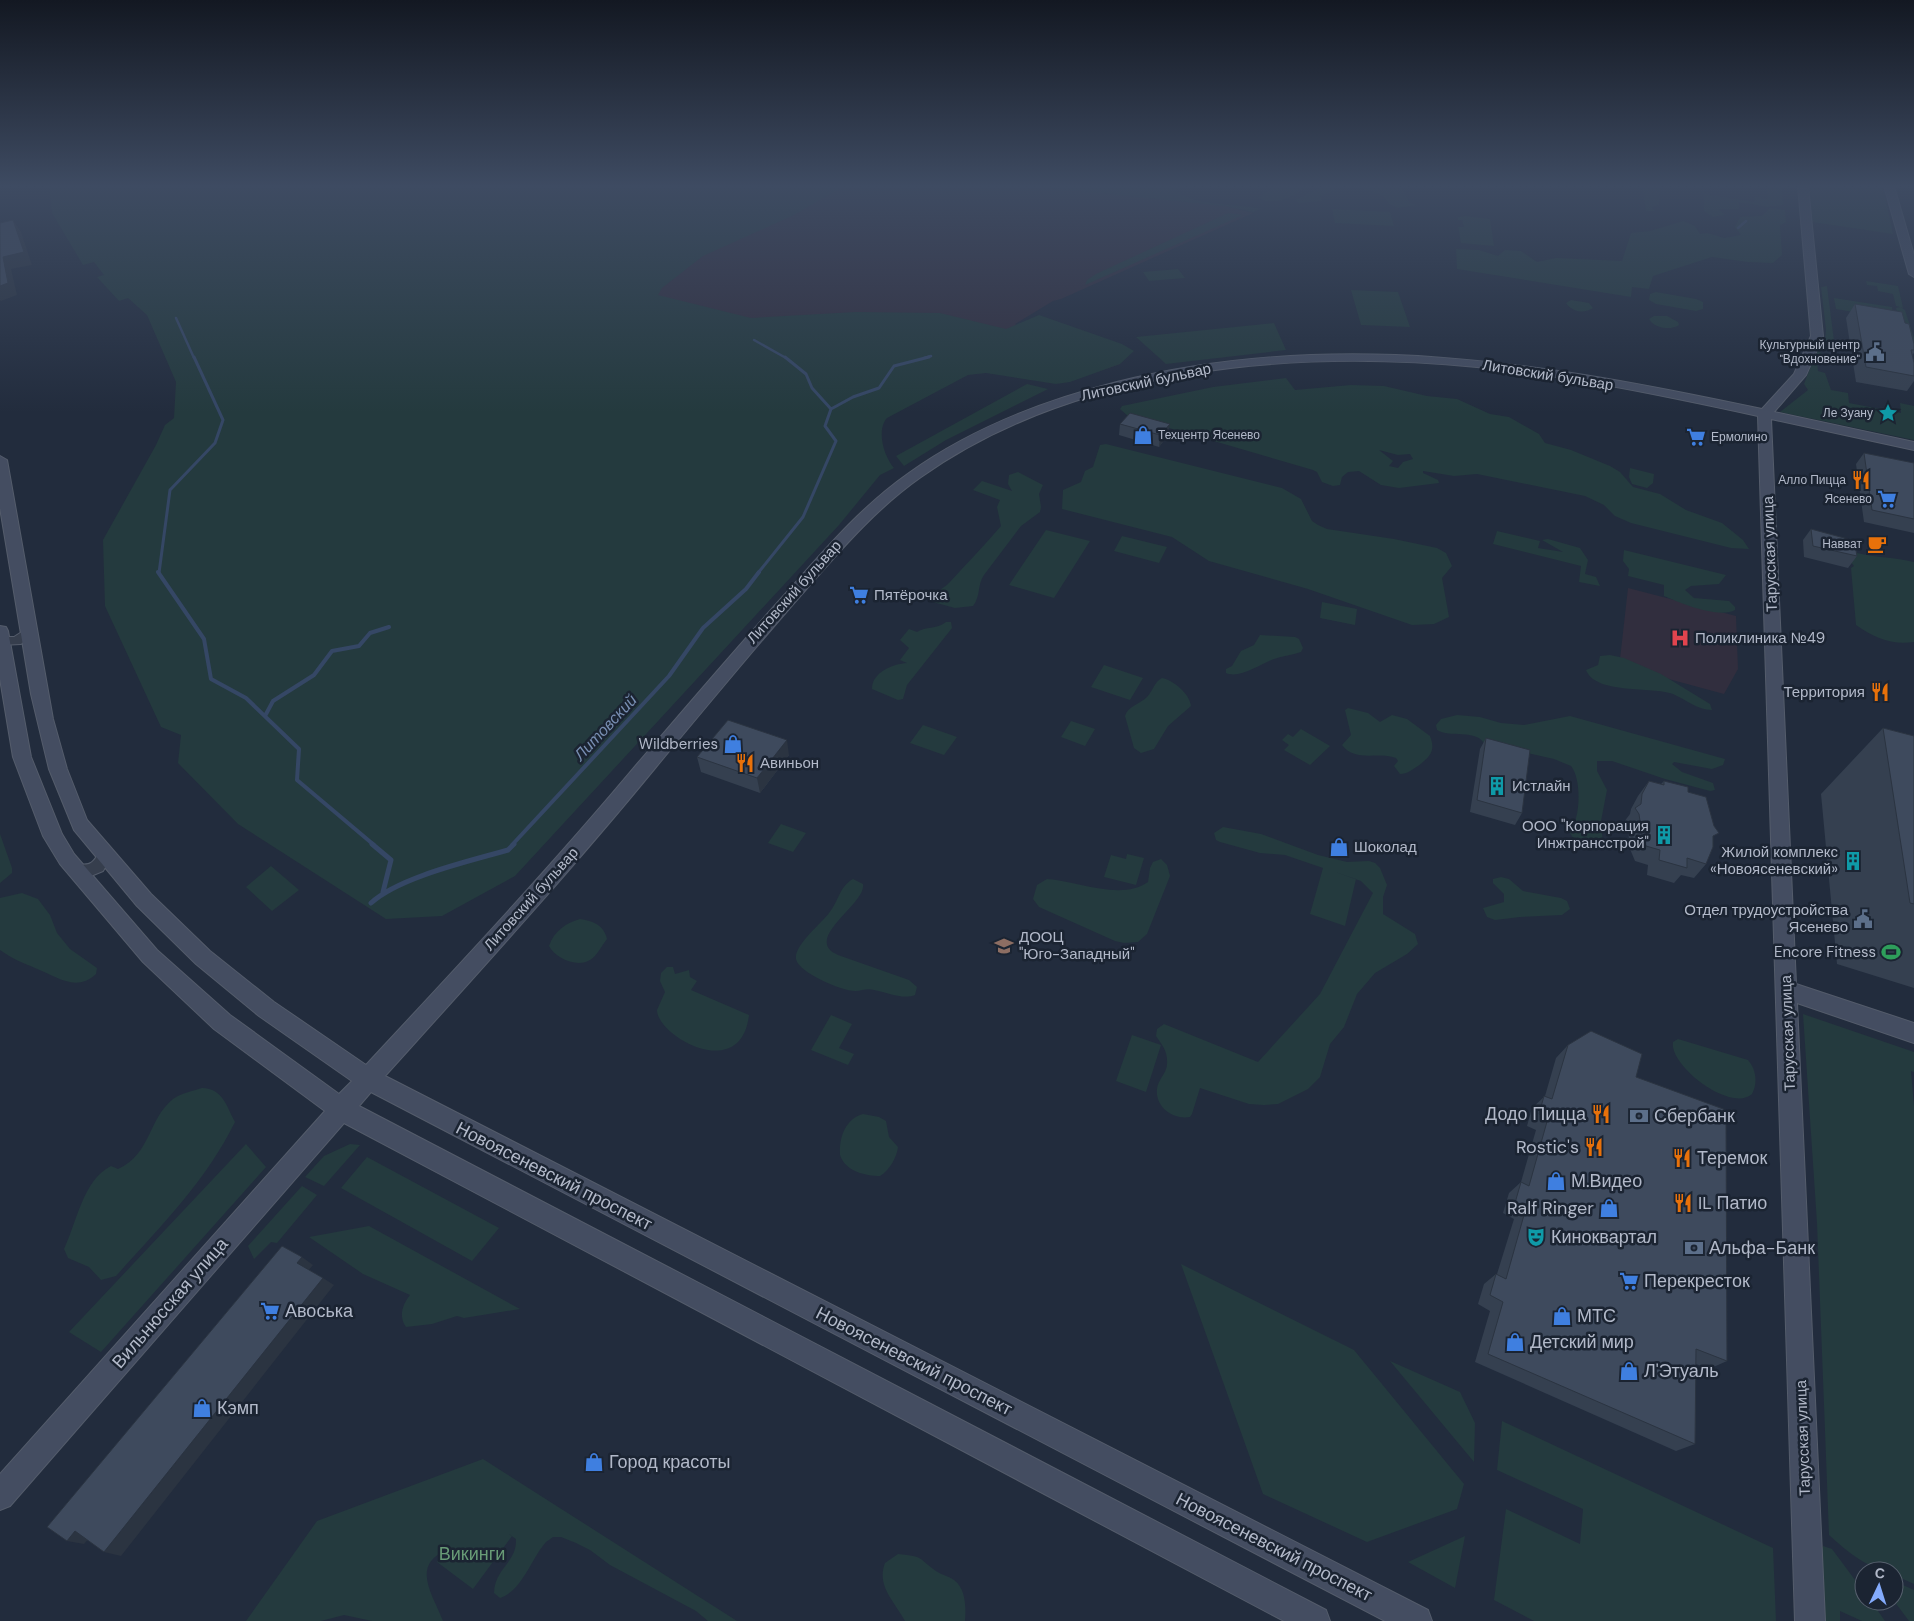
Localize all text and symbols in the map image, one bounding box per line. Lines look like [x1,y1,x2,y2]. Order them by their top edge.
place label: Культурный центр "Вдохновение" [1759,337,1860,367]
public building icon: Культурный центр "Вдохновение" [1864,341,1886,363]
street label: Литовский бульвар [1481,355,1615,395]
street label: Литовский бульвар [1079,358,1213,406]
place icon: Ле Зуану [1877,402,1899,424]
place label: Ле Зуану [1823,405,1873,421]
shop icon: Техцентр Ясенево [1132,424,1154,446]
supermarket icon: Ермолино [1685,426,1707,448]
place label: Техцентр Ясенево [1158,427,1260,443]
place label: Ермолино [1711,429,1768,445]
restaurant icon: Алло Пицца [1850,469,1872,491]
place label: Алло Пицца [1778,472,1846,488]
supermarket icon: Ясенево [1876,488,1898,510]
place label: Ясенево [1824,491,1872,507]
street label: Тарусская улица [1758,495,1782,612]
cafe icon: Навват [1866,533,1888,555]
street label: Литовский бульвар [742,536,846,648]
place label: Навват [1822,536,1862,552]
supermarket icon: Пятёрочка [848,584,870,606]
place label: Пятёрочка [874,585,948,605]
hospital icon: Поликлиника №49 [1669,627,1691,649]
place label: Поликлиника №49 [1695,628,1825,648]
restaurant icon: Территория [1869,681,1891,703]
place label: Территория [1783,682,1865,702]
water label: Литовский [569,690,642,766]
shop icon: Wildberries [722,733,744,755]
place label: Wildberries [638,734,718,754]
restaurant icon: Авиньон [734,752,756,774]
place label: Авиньон [760,753,819,773]
building icon: Истлайн [1486,775,1508,797]
place label: Истлайн [1512,776,1571,796]
place label: ООО "Корпорация Инжтрансстрой" [1522,816,1649,853]
building icon: ООО "Корпорация Инжтрансстрой" [1653,824,1675,846]
shop icon: Шоколад [1328,836,1350,858]
place label: Шоколад [1354,837,1417,857]
place label: Жилой комплекс «Новоясеневский» [1710,842,1838,879]
street label: Литовский бульвар [479,843,583,955]
building icon: Жилой комплекс «Новоясеневский» [1842,850,1864,872]
place label: Отдел трудоустройства Ясенево [1684,900,1849,937]
public building icon: Отдел трудоустройства Ясенево [1852,908,1874,930]
place label: ДООЦ "Юго-Западный" [1019,927,1135,964]
school or university icon: ДООЦ "Юго-Западный" [993,935,1015,957]
sports icon: Encore Fitness [1880,941,1902,963]
place label: Encore Fitness [1774,942,1876,962]
street label: Тарусская улица [1776,974,1800,1091]
place label: Додо Пицца [1485,1102,1587,1126]
restaurant icon: Додо Пицца [1590,1103,1612,1125]
place label: Сбербанк [1654,1104,1735,1128]
bank icon: Сбербанк [1628,1105,1650,1127]
street label: Новоясеневский проспект [452,1116,656,1236]
place label: Rostic's [1516,1135,1579,1159]
restaurant icon: Rostic's [1583,1136,1605,1158]
place label: Теремок [1697,1146,1767,1170]
restaurant icon: Теремок [1671,1147,1693,1169]
place label: М.Видео [1571,1169,1642,1193]
shop icon: М.Видео [1545,1170,1567,1192]
place label: IL Патио [1698,1191,1767,1215]
restaurant icon: IL Патио [1672,1192,1694,1214]
place label: Ralf Ringer [1507,1196,1594,1220]
shop icon: Ralf Ringer [1598,1197,1620,1219]
place label: Киноквартал [1551,1225,1657,1249]
theatre icon: Киноквартал [1525,1226,1547,1248]
street label: Вильнюсская улица [107,1232,234,1373]
place label: Альфа-Банк [1709,1236,1815,1260]
bank icon: Альфа-Банк [1683,1237,1705,1259]
place label: Перекресток [1644,1269,1750,1293]
supermarket icon: Перекресток [1618,1270,1640,1292]
place label: Авоська [285,1299,354,1323]
supermarket icon: Авоська [259,1300,281,1322]
street label: Новоясеневский проспект [812,1301,1016,1421]
place label: МТС [1577,1304,1616,1328]
shop icon: МТС [1551,1305,1573,1327]
place label: Детский мир [1530,1330,1634,1354]
shop icon: Детский мир [1504,1331,1526,1353]
place label: Л'Этуаль [1644,1359,1719,1383]
shop icon: Л'Этуаль [1618,1360,1640,1382]
street label: Тарусская улица [1791,1379,1815,1496]
place label: Кэмп [217,1396,259,1420]
shop icon: Кэмп [191,1397,213,1419]
place label: Город красоты [609,1450,730,1474]
shop icon: Город красоты [583,1451,605,1473]
street label: Новоясеневский проспект [1172,1487,1376,1607]
park label: Викинги [439,1542,505,1566]
north arrow [1854,1561,1904,1611]
text: С [1874,1564,1886,1582]

